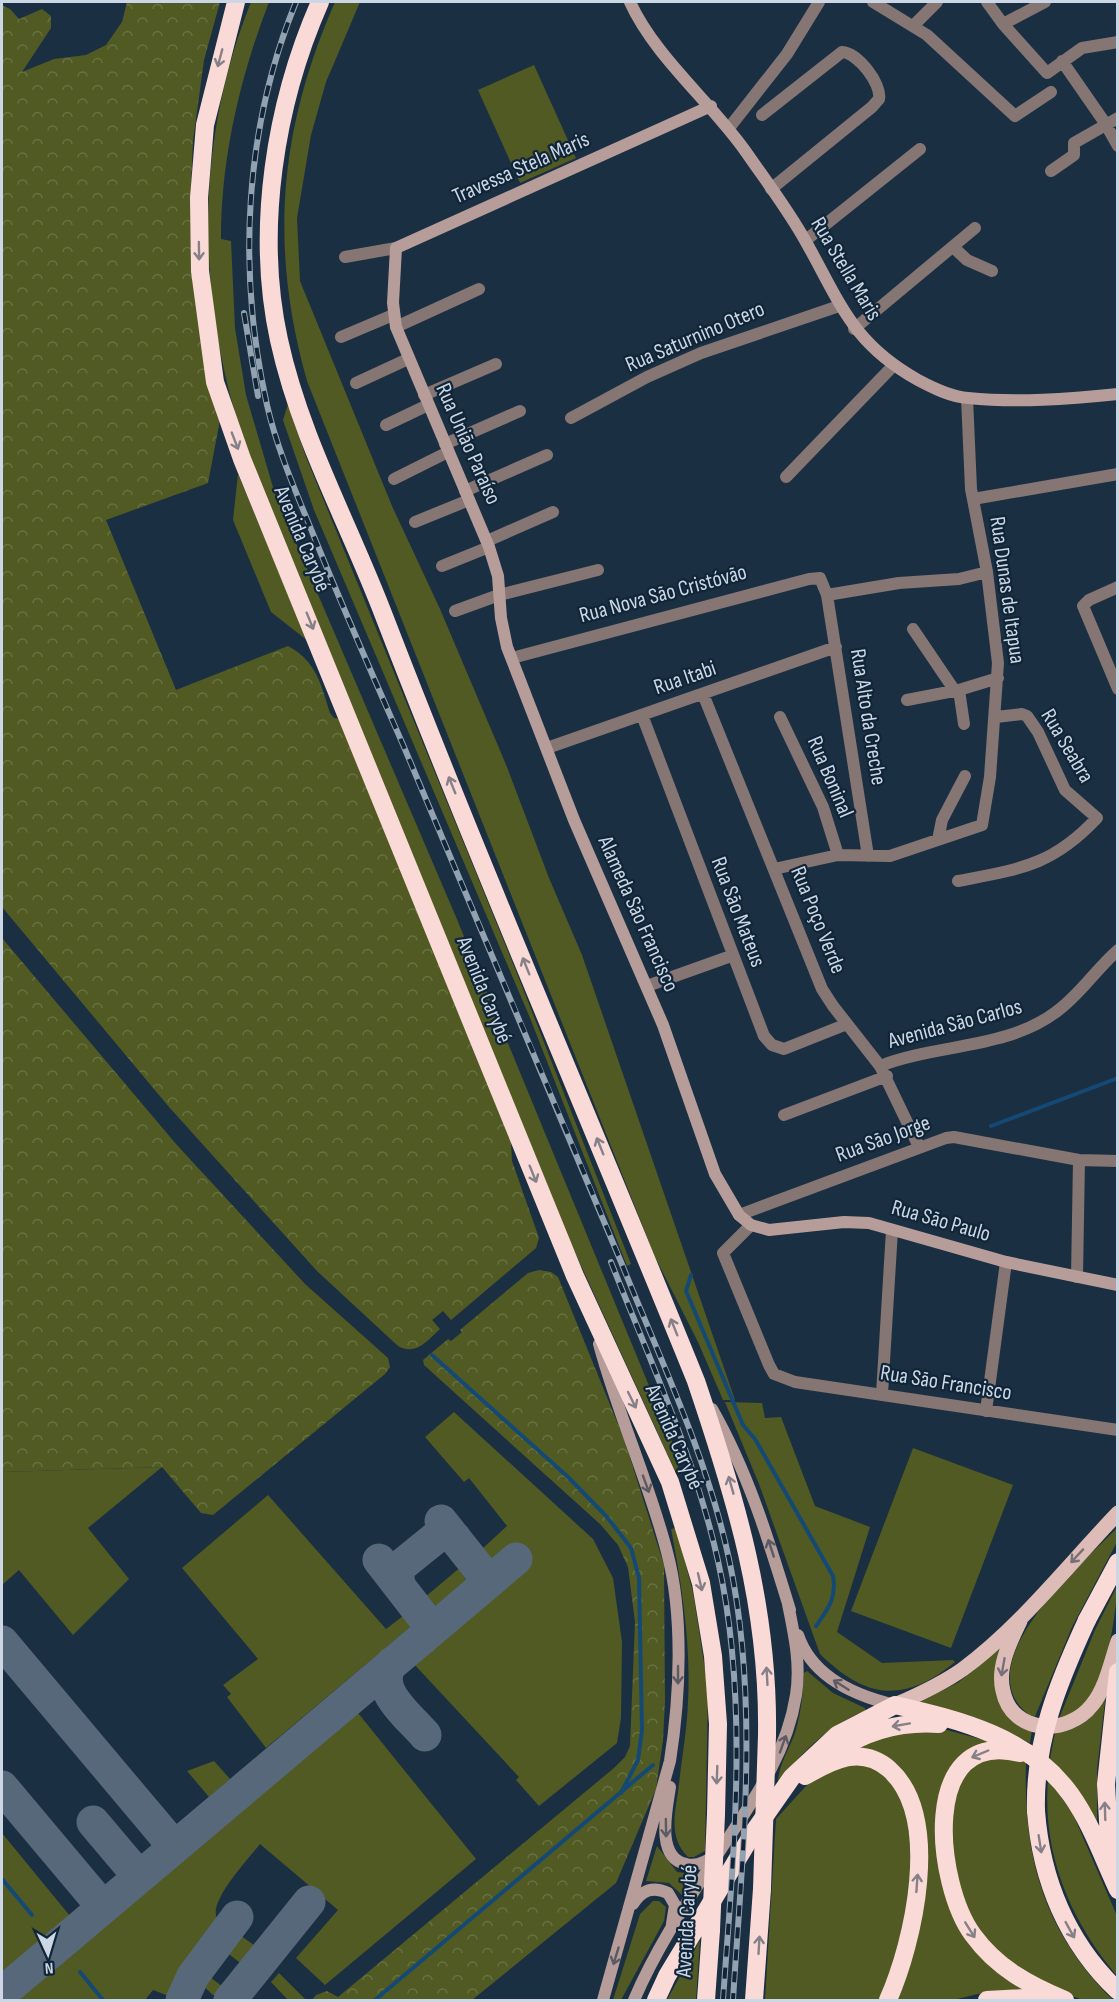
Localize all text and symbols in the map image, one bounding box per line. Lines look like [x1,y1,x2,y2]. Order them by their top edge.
one-way arrow [214,48,226,67]
street label: Travessa Stela Maris [448,126,594,210]
street label: Rua Stella Maris [805,212,888,326]
one-way arrow [194,240,205,260]
street label: Rua Saturnino Otero [621,296,769,378]
street label: Rua União Paraíso [429,379,507,509]
one-way arrow [230,431,241,450]
street label: Avenida Carybé [267,481,336,596]
street label: Rua Dunas de Itapua [983,515,1031,665]
street label: Rua Nova São Cristóvão [576,559,750,629]
one-way arrow [305,612,316,630]
street label: Rua Alto da Creche [844,647,892,787]
street label: Rua Itabi [650,655,720,701]
street label: Rua Seabra [1034,704,1100,788]
street label: Rua Boninal [801,732,859,822]
one-way arrow [446,777,457,795]
street label: Alameda São Francisco [591,831,684,996]
street label: Rua São Mateus [705,853,771,971]
street label: Rua Poço Verde [784,862,852,978]
street label: Avenida Carybé [450,932,518,1047]
one-way arrow [520,957,531,976]
street label: Avenida São Carlos [884,993,1025,1055]
street label: Rua São Jorge [832,1109,934,1169]
one-way arrow [594,1138,605,1156]
one-way arrow [528,1164,539,1183]
street label: Rua São Paulo [888,1194,994,1248]
one-way arrow [668,1318,679,1337]
street label: Rua São Francisco [878,1359,1014,1407]
street label: Avenida Carybé [638,1379,709,1494]
one-way arrow [627,1390,638,1408]
one-way arrow [641,1474,652,1493]
one-way arrow [725,1476,736,1495]
one-way arrow [765,1539,776,1558]
one-way arrow [1070,1548,1085,1563]
one-way arrow [695,1572,707,1591]
one-way arrow [998,1657,1009,1676]
one-way arrow [672,1664,684,1684]
one-way arrow [761,1667,772,1687]
one-way arrow [832,1678,849,1691]
one-way arrow [892,1720,911,1731]
one-way arrow [778,1736,789,1754]
one-way arrow [971,1749,989,1760]
one-way arrow [712,1765,723,1785]
one-way arrow [1100,1801,1111,1821]
one-way arrow [660,1818,672,1838]
one-way arrow [1034,1833,1045,1853]
street label: Avenida Carybé [671,1864,703,1979]
one-way arrow [912,1874,923,1894]
one-way arrow [965,1921,977,1938]
one-way arrow [1064,1921,1076,1938]
north arrow [18,1924,78,1984]
one-way arrow [753,1935,764,1955]
one-way arrow [610,1946,621,1965]
text: N [44,1958,54,1977]

